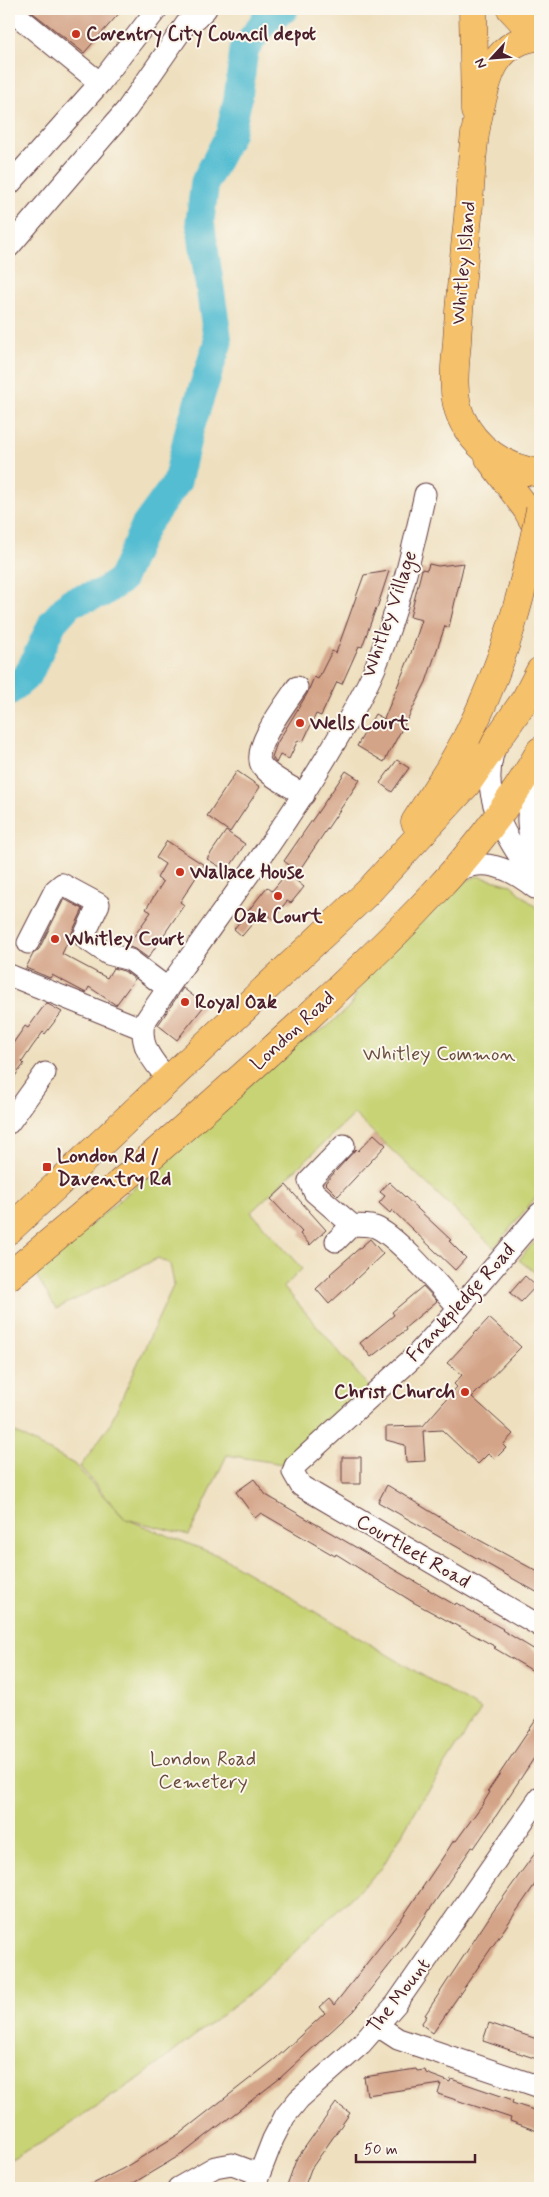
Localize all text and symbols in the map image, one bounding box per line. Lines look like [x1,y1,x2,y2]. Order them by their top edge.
place label: Coventry City Council depot [86,21,317,48]
marker: Coventry City Council depot [70,28,82,40]
north arrow [466,32,516,82]
text: N [471,55,491,71]
street label: Whitley Island [445,200,483,326]
street label: Whitley Village [356,547,425,681]
place label: Wells Court [309,710,410,737]
marker: Wells Court [294,717,306,729]
place label: Wallace House [189,859,305,886]
marker: Wallace House [174,866,186,878]
marker: Oak Court [272,890,284,902]
place label: Oak Court [234,903,324,930]
place label: Whitley Court [64,926,185,953]
marker: Whitley Court [49,933,61,945]
street label: London Road [245,985,341,1077]
place label: Royal Oak [195,989,277,1016]
marker: Royal Oak [179,996,191,1008]
park label: Whitley Common [363,1041,516,1068]
place label: London Rd / Daventry Rd [57,1143,171,1193]
marker: London Rd / Daventry Rd [41,1161,53,1173]
street label: Frankpledge Road [400,1238,523,1370]
place label: Christ Church [334,1379,455,1406]
marker: Christ Church [459,1386,471,1398]
street label: Courtleet Road [351,1508,475,1596]
park label: London Road Cemetery [150,1746,256,1796]
street label: The Mount [361,1953,437,2039]
scale bar [356,2132,475,2164]
text: 50 m [364,2140,398,2160]

